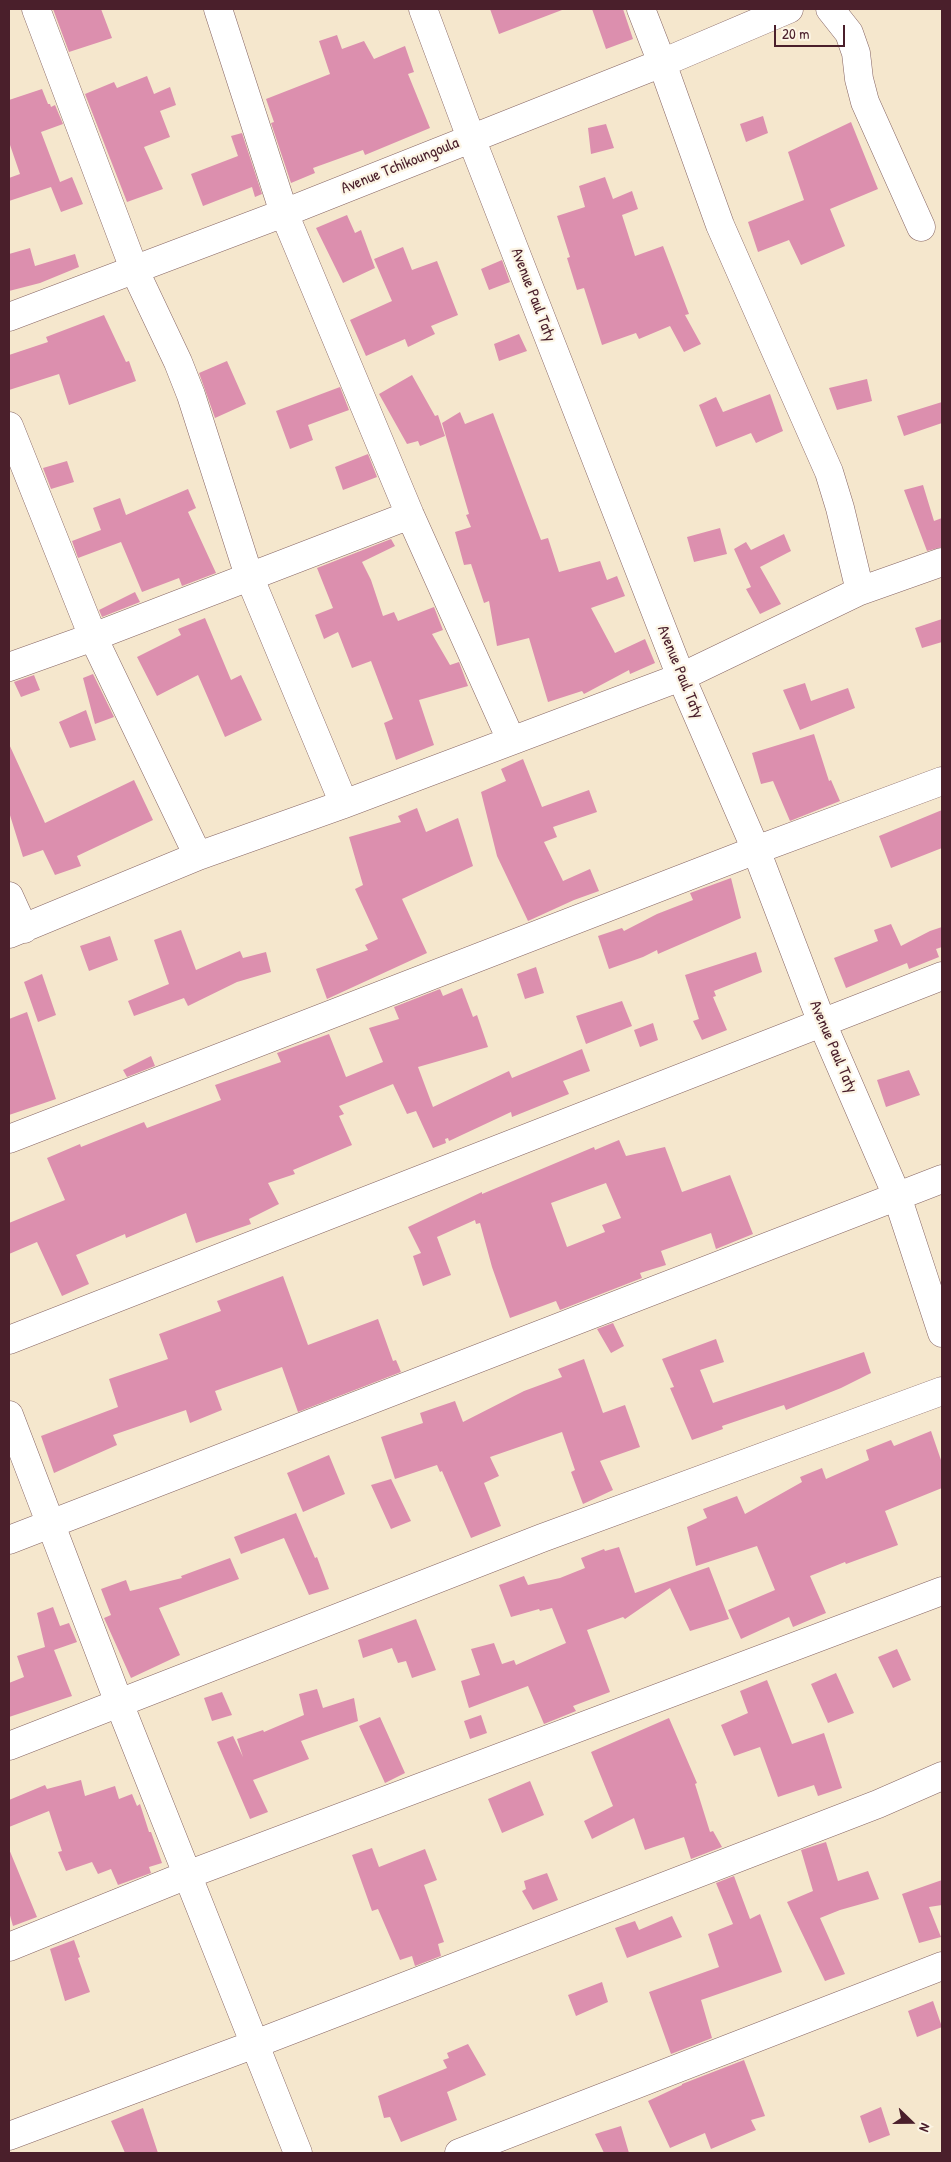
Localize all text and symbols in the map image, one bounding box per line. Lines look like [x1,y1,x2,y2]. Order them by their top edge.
scale bar [776,15,847,47]
text: 20 m [782,23,809,44]
street label: Avenue Tchikoungoula [338,134,462,198]
street label: Avenue Paul Taty [506,246,560,344]
street label: Avenue Paul Taty [653,623,707,721]
street label: Avenue Paul Taty [805,998,861,1096]
north arrow [886,2097,936,2147]
text: N [915,2121,936,2135]

